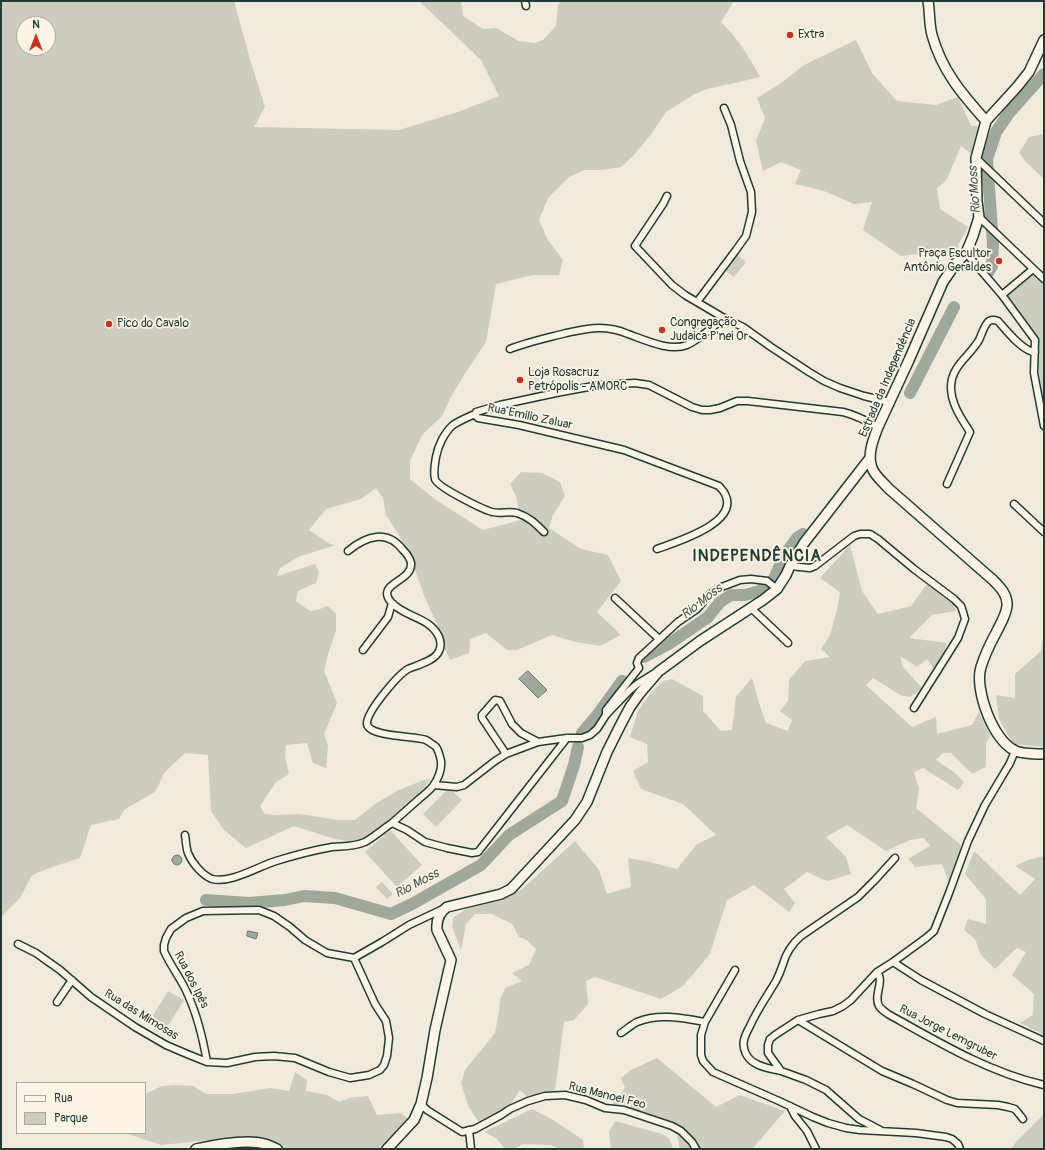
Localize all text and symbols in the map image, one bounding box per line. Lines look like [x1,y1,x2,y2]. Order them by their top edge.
north arrow [16,16,56,56]
text: N [32,18,40,31]
place label: Extra [798,28,824,42]
marker: Extra [785,30,795,40]
water label: Rio Moss [966,166,984,214]
place label: Praça Escultor Antônio Geraldes [903,247,991,275]
marker: Praça Escultor Antônio Geraldes [994,256,1004,266]
place label: Congregação Judaica P'nei Or [670,316,748,344]
street label: Estrada da Independência [856,316,920,440]
place label: Pico do Cavalo [117,317,189,331]
marker: Pico do Cavalo [104,319,114,329]
marker: Congregação Judaica P'nei Or [657,325,667,335]
place label: Loja Rosacruz Petrópolis - AMORC [528,366,627,394]
marker: Loja Rosacruz Petrópolis - AMORC [515,375,525,385]
street label: Rua Emilio Zaluar [486,401,574,433]
district label: INDEPENDÊNCIA [692,547,822,567]
water label: Rio Moss [678,581,726,623]
water label: Rio Moss [392,866,442,902]
street label: Rua dos Ipês [171,949,211,1011]
street label: Rua das Mimosas [101,987,181,1043]
street label: Rua Jorge Lemgruber [897,1002,999,1064]
street label: Rua Manoel Feo [567,1079,647,1113]
legend [16,1082,146,1134]
text: Rua [54,1091,73,1106]
text: Parque [54,1111,88,1126]

